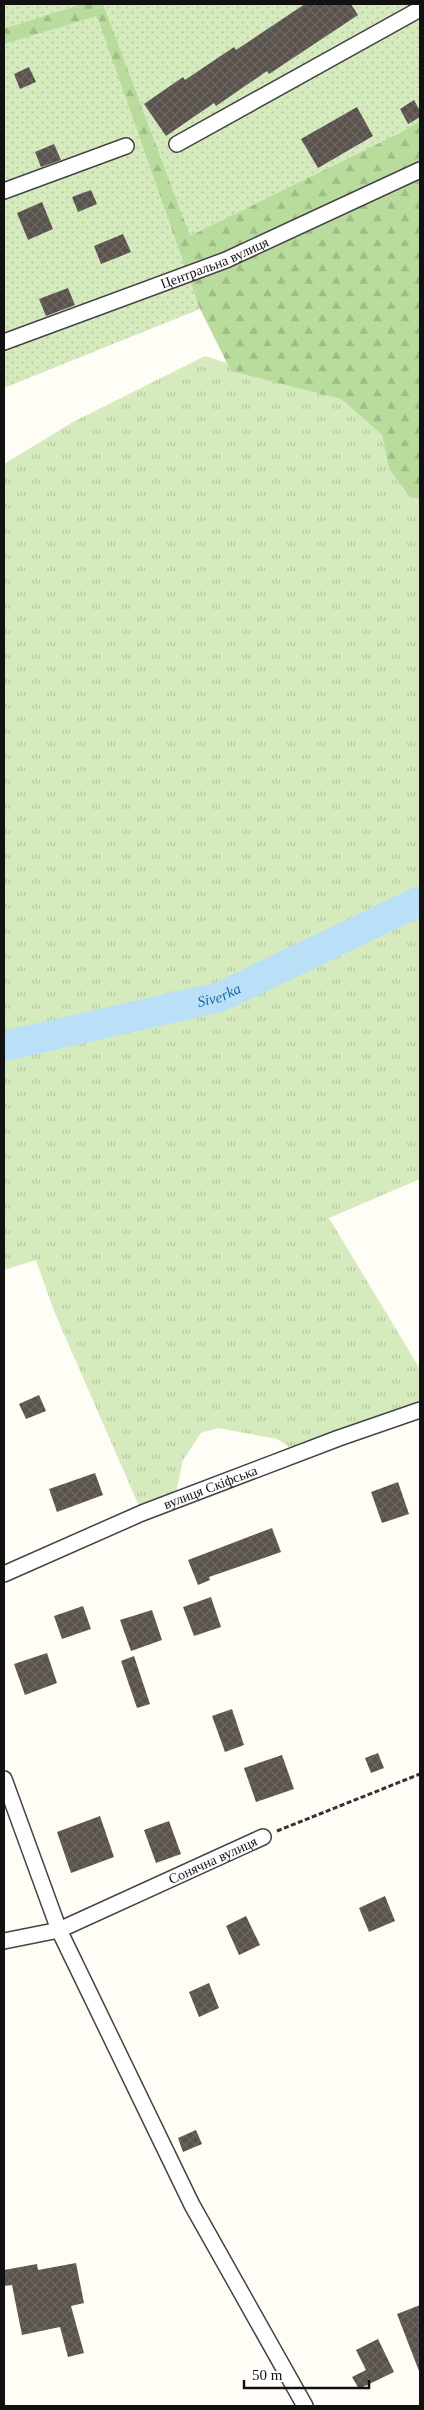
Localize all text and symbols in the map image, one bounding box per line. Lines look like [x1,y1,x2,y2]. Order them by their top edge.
street label: Центральна вулиця [159,234,271,291]
water label: Siverka [196,980,243,1010]
street label: вулиця Скіфська [162,1463,260,1512]
street label: Сонячна вулиця [166,1834,260,1887]
scale bar [244,2358,369,2390]
text: 50 m [252,2367,283,2383]

